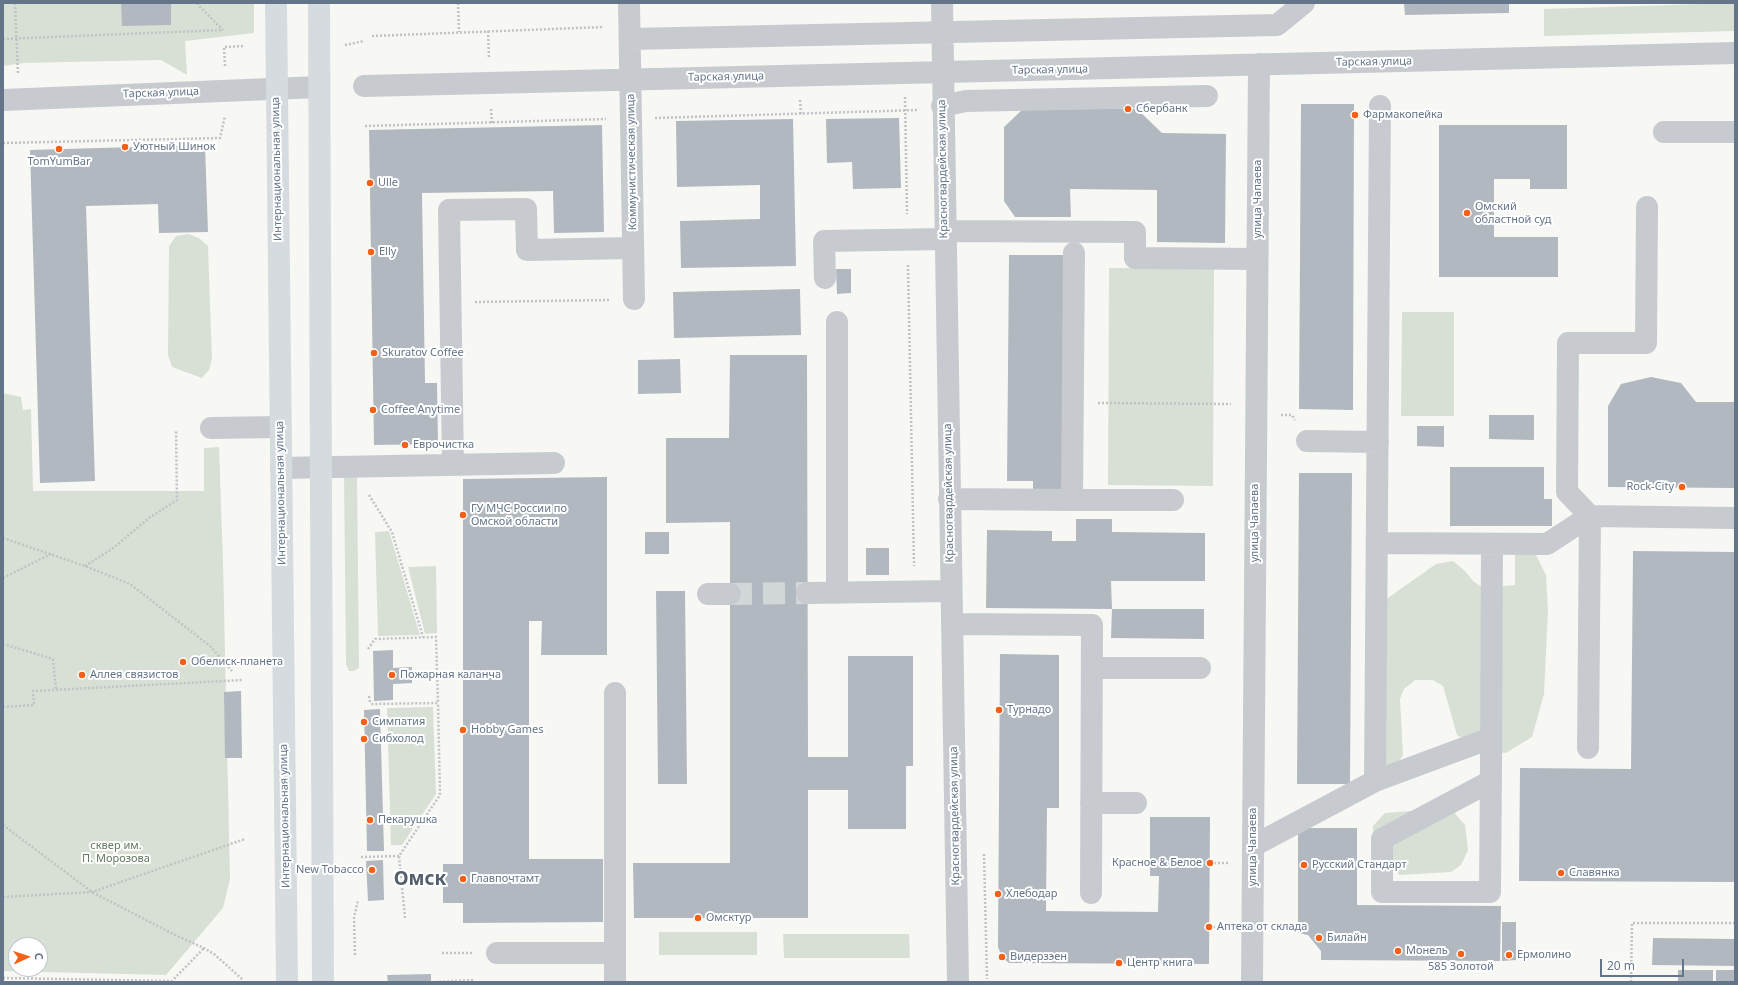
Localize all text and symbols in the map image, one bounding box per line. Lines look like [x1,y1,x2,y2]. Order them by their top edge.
street label: Тарская улица [1336,55,1412,69]
street label: Тарская улица [1012,63,1088,77]
street label: Тарская улица [688,70,764,84]
street label: Тарская улица [123,85,199,101]
street label: Коммунистическая улица [624,94,640,230]
street label: Интернациональная улица [269,97,285,241]
street label: Красногвардейская улица [935,99,951,239]
place label: Сбербанк [1136,102,1188,116]
marker: Сбербанк [1123,104,1133,114]
place label: Фармакопейка [1363,108,1443,122]
marker: Фармакопейка [1350,110,1360,120]
place label: Уютный Шинок [133,140,216,154]
marker: Уютный Шинок [120,142,130,152]
marker: TomYumBar [54,144,64,154]
place label: TomYumBar [27,155,91,169]
street label: улица Чапаева [1251,160,1265,238]
place label: Ulle [378,176,398,190]
marker: Ulle [365,178,375,188]
place label: Омский областной суд [1475,200,1551,226]
marker: Омский областной суд [1462,208,1472,218]
place label: Elly [379,245,396,259]
marker: Elly [366,247,376,257]
place label: Skuratov Coffee [382,346,464,360]
marker: Skuratov Coffee [369,348,379,358]
place label: Coffee Anytime [381,403,460,417]
marker: Coffee Anytime [368,405,378,415]
street label: Интернациональная улица [273,421,289,565]
street label: Красногвардейская улица [941,423,957,563]
place label: Еврочистка [413,438,474,452]
marker: Еврочистка [400,440,410,450]
place label: Rock-City [1626,480,1674,494]
marker: Rock-City [1677,482,1687,492]
street label: улица Чапаева [1248,484,1262,562]
place label: ГУ МЧС России по Омской области [471,502,567,528]
marker: ГУ МЧС России по Омской области [458,510,468,520]
place label: Обелиск-планета [191,655,283,669]
marker: Обелиск-планета [178,657,188,667]
place label: Аллея связистов [90,668,178,682]
place label: Пожарная каланча [400,668,501,682]
marker: Аллея связистов [77,670,87,680]
marker: Пожарная каланча [387,670,397,680]
place label: Турнадо [1007,703,1051,717]
marker: Турнадо [994,705,1004,715]
place label: Симпатия [372,715,425,729]
marker: Симпатия [359,717,369,727]
place label: Hobby Games [471,723,544,737]
marker: Hobby Games [458,725,468,735]
place label: Сибхолод [372,732,424,746]
marker: Сибхолод [359,734,369,744]
street label: Интернациональная улица [277,744,293,888]
street label: Красногвардейская улица [947,746,963,886]
street label: улица Чапаева [1246,808,1260,886]
place label: Пекарушка [378,813,437,827]
marker: Пекарушка [365,815,375,825]
park label: сквер им. П. Морозова [82,839,150,865]
place label: Красное & Белое [1112,856,1202,870]
marker: Красное & Белое [1205,858,1215,868]
place label: Русский Стандарт [1312,858,1407,872]
marker: Русский Стандарт [1299,860,1309,870]
place label: New Tobacco [296,863,364,877]
marker: New Tobacco [367,865,377,875]
place label: Славянка [1569,866,1620,880]
marker: Славянка [1556,868,1566,878]
district label: Омск [394,869,446,891]
place label: Главпочтамт [471,872,539,886]
marker: Главпочтамт [458,874,468,884]
place label: Хлебодар [1006,887,1057,901]
marker: Хлебодар [993,889,1003,899]
place label: Омсктур [706,911,751,925]
marker: Омсктур [693,913,703,923]
place label: Аптека от склада [1217,920,1307,934]
marker: Аптека от склада [1204,922,1214,932]
place label: Билайн [1327,931,1367,945]
marker: Билайн [1314,933,1324,943]
north arrow [8,937,48,977]
place label: Монель [1406,944,1448,958]
marker: Монель [1393,946,1403,956]
place label: Ермолино [1517,948,1571,962]
marker: 585 Золотой [1456,949,1466,959]
place label: Видерзэен [1010,950,1067,964]
marker: Ермолино [1504,950,1514,960]
scale bar [1602,951,1686,977]
text: С [32,952,47,960]
marker: Видерзэен [997,952,1007,962]
place label: Центр книга [1127,956,1193,970]
text: 20 m [1607,957,1635,974]
marker: Центр книга [1114,958,1124,968]
place label: 585 Золотой [1428,960,1494,974]

